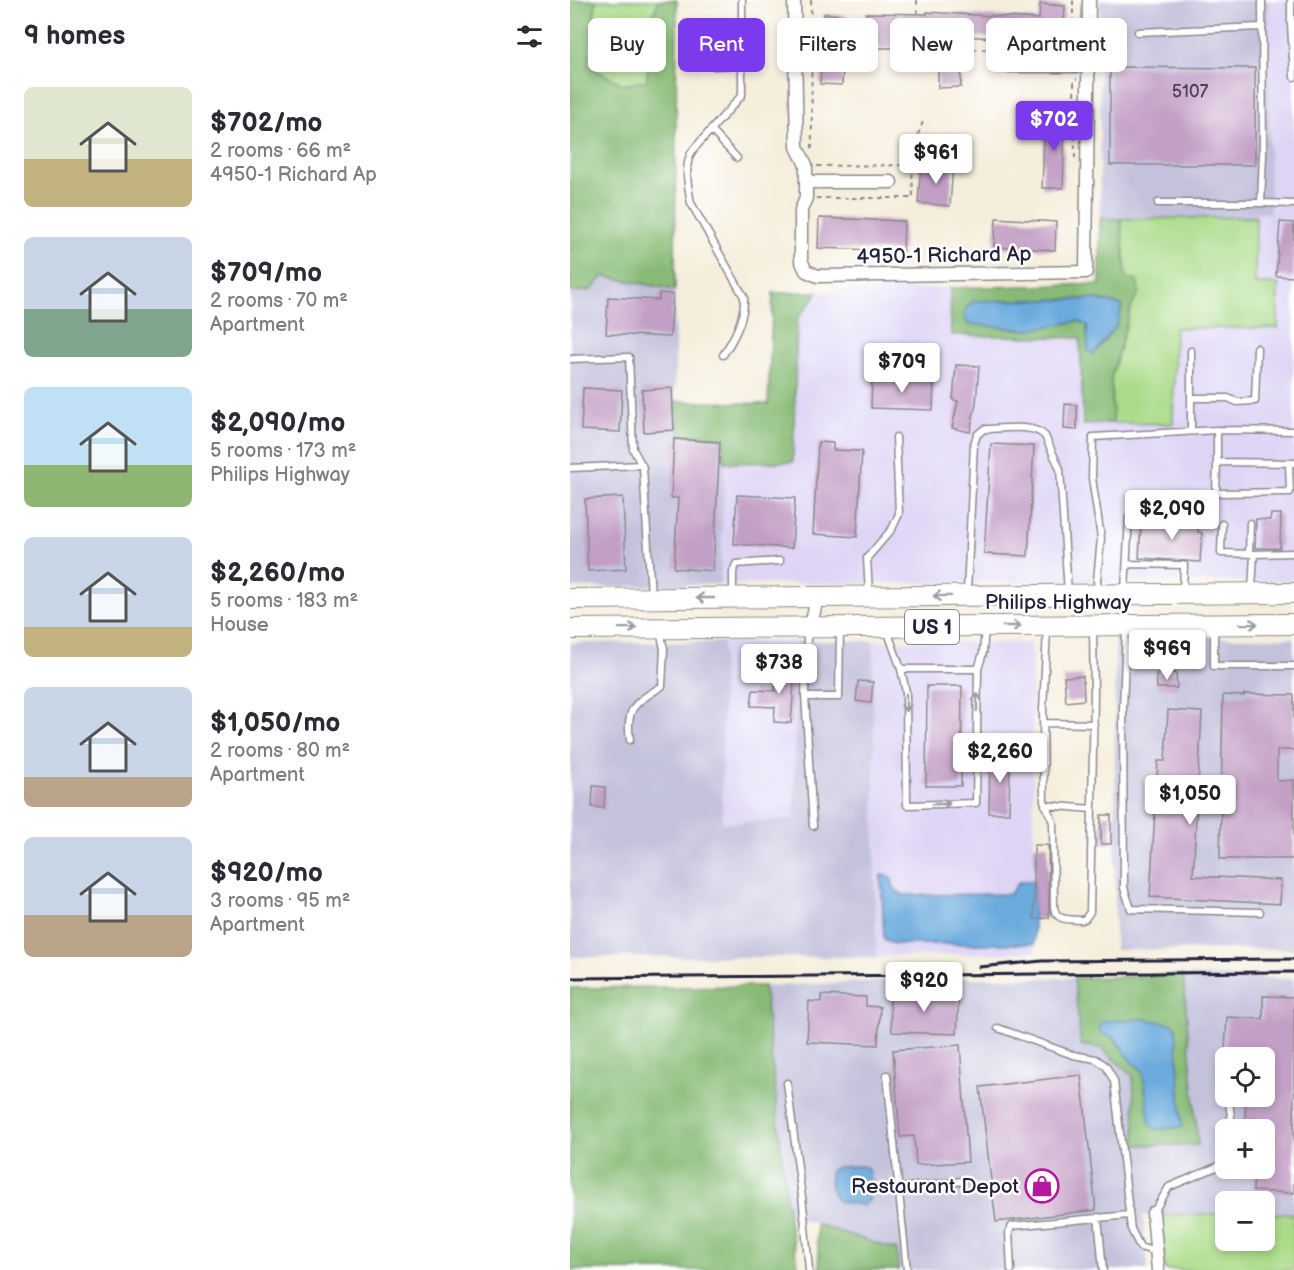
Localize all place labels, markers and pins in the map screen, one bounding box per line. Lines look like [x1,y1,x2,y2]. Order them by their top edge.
pin: $702 [1018,101,1090,152]
pin: $961 [900,134,972,185]
pin: $709 [866,343,938,394]
pin: $2,090 [1123,490,1221,541]
pin: $969 [1131,630,1203,681]
pin: $738 [743,644,815,695]
pin: $2,260 [951,733,1049,784]
pin: $1,050 [1141,775,1239,826]
pin: $920 [888,962,960,1013]
shop icon: Restaurant Depot [1024,1168,1060,1204]
place label: Restaurant Depot [851,1174,1020,1199]

